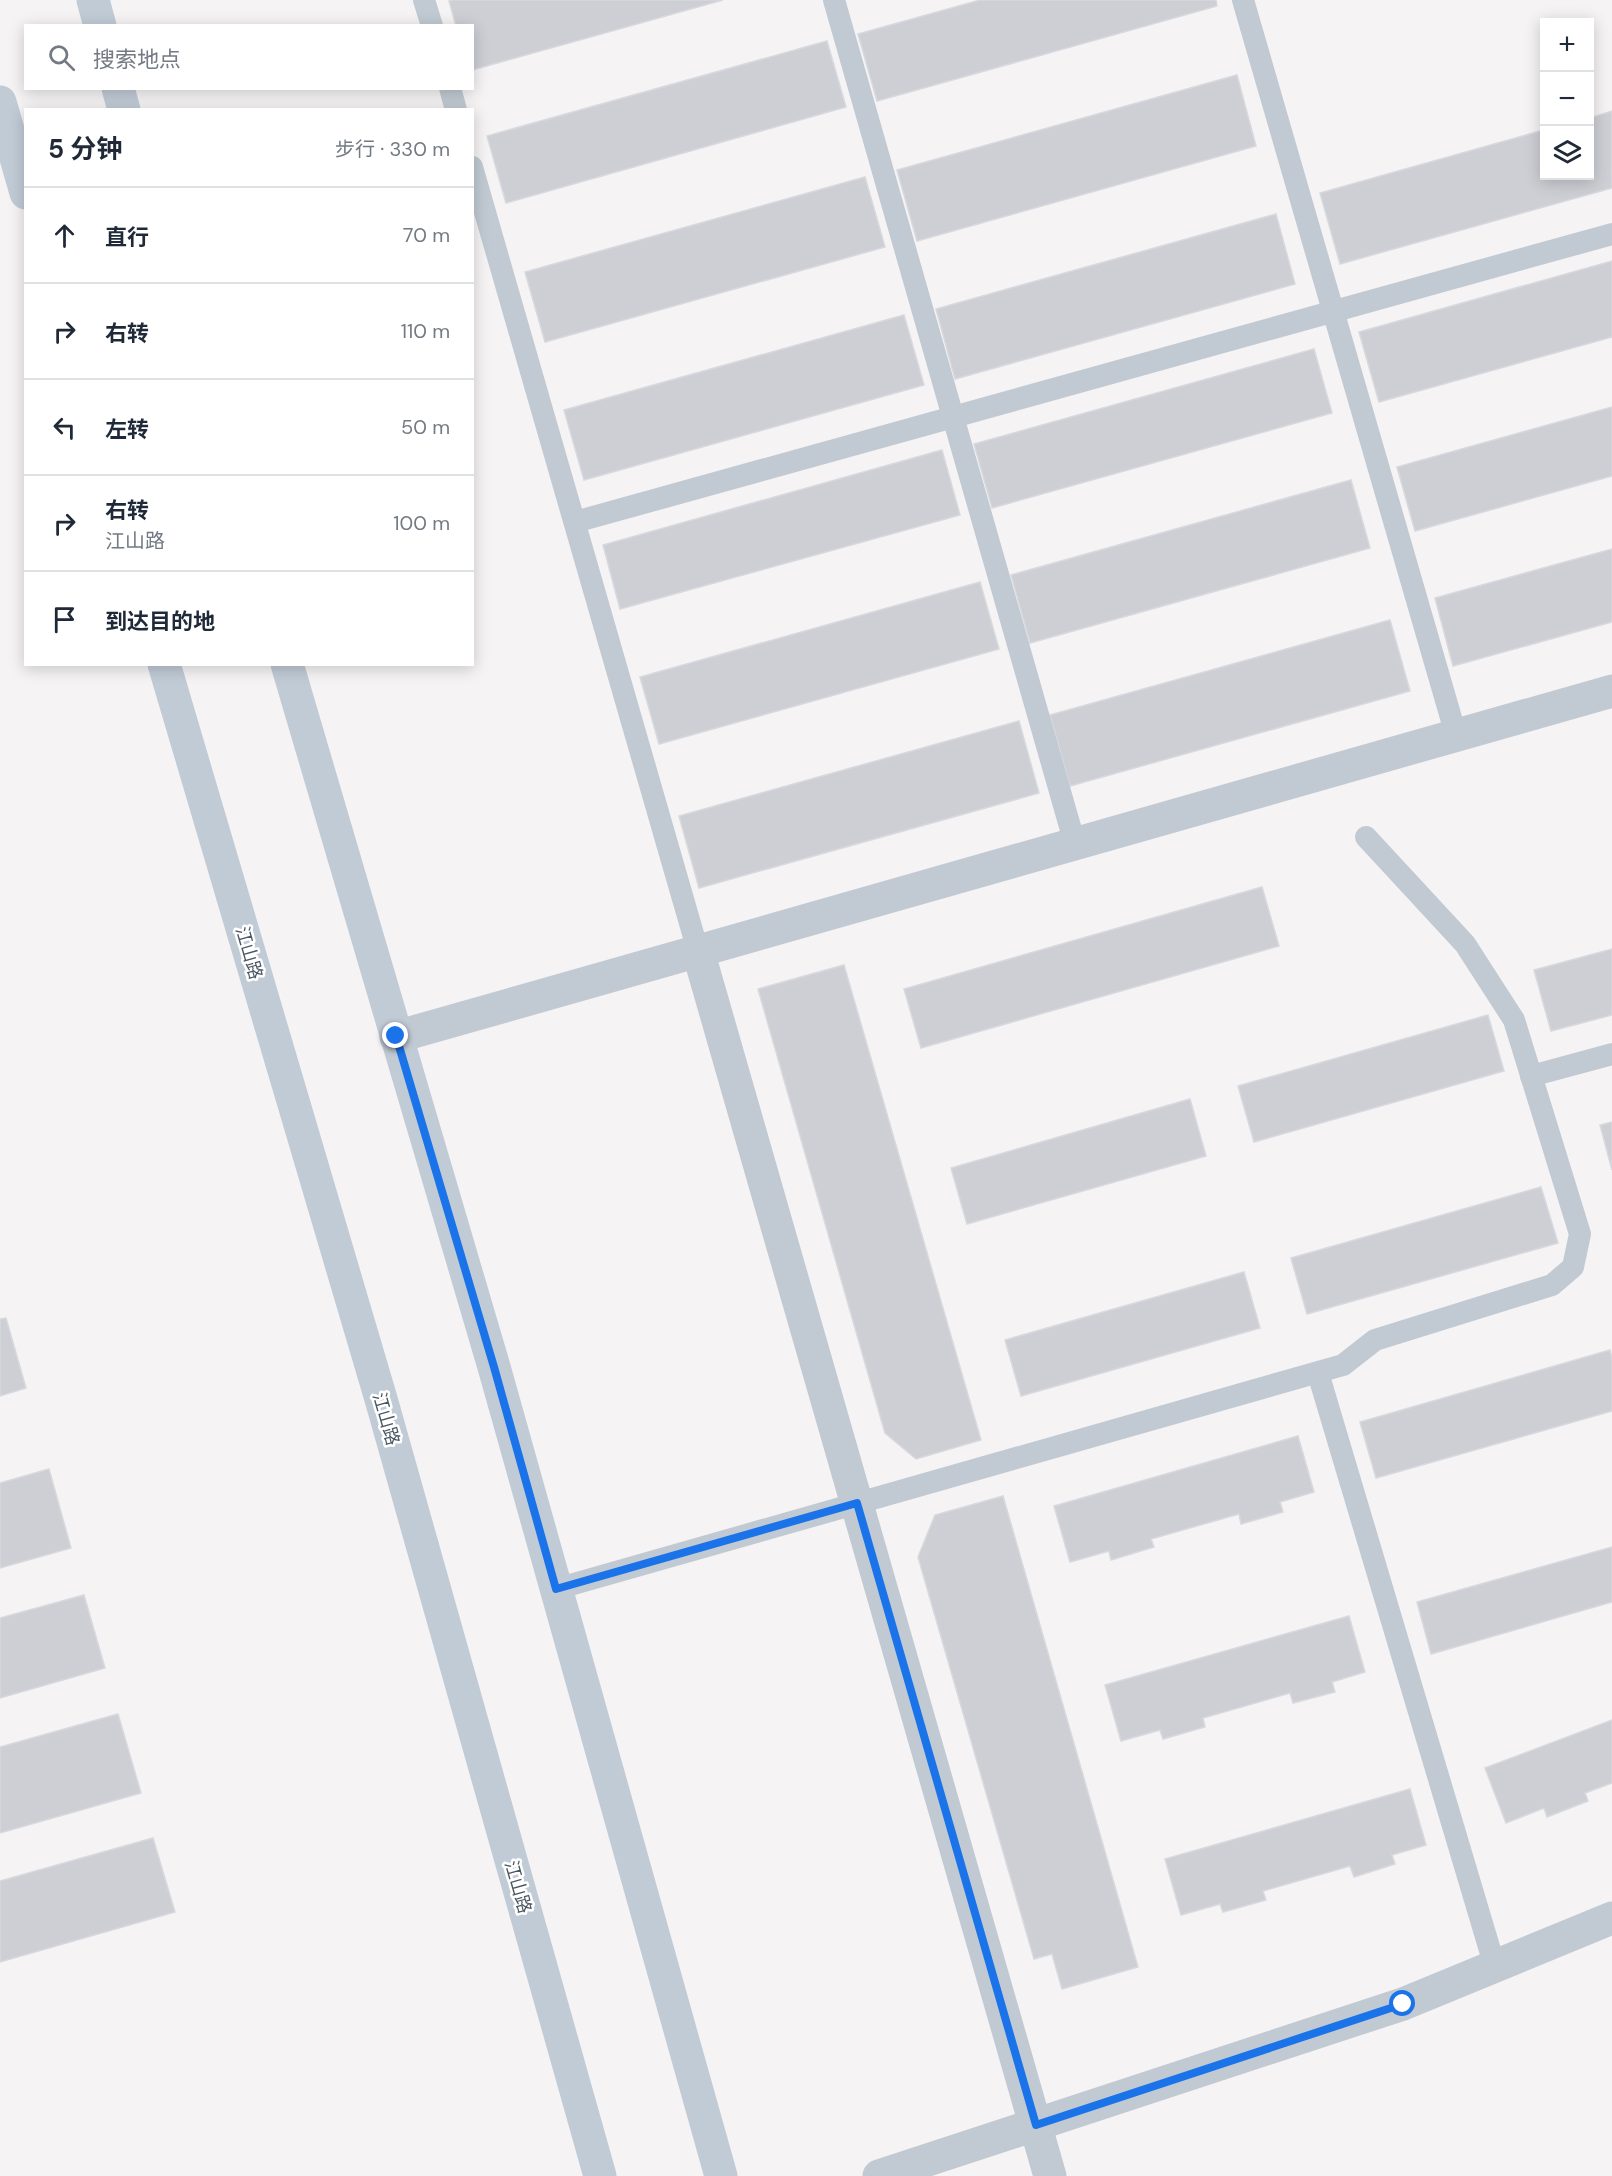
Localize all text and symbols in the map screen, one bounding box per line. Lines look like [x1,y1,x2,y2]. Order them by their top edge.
map controls [1540,18,1594,180]
button: + [1540,18,1594,72]
search box [24,24,474,90]
icon: search [45,41,78,74]
text: 搜索地点 [93,45,181,74]
button: − [1540,72,1594,126]
button: layers [1540,126,1594,180]
text: 5 分钟 [48,132,122,166]
text: 步行 · 330 m [335,136,450,162]
icon: ahead [48,219,81,252]
text: 70 m [403,222,450,248]
text: 直行 [105,223,149,252]
icon: right [48,315,81,348]
text: 110 m [401,318,450,344]
text: 右转 [105,319,149,348]
icon: left [48,411,81,444]
text: 50 m [401,414,450,440]
text: 左转 [105,415,149,444]
text: 右转 [105,496,149,525]
icon: right [48,507,81,540]
text: 100 m [393,510,450,536]
text: 江山路 [105,528,165,554]
icon: arrive [48,603,81,636]
text: 到达目的地 [105,607,215,636]
street label: 江山路 [230,924,268,982]
route end [382,1022,408,1048]
street label: 江山路 [367,1390,405,1448]
street label: 江山路 [499,1858,537,1916]
route start [1389,1990,1415,2016]

